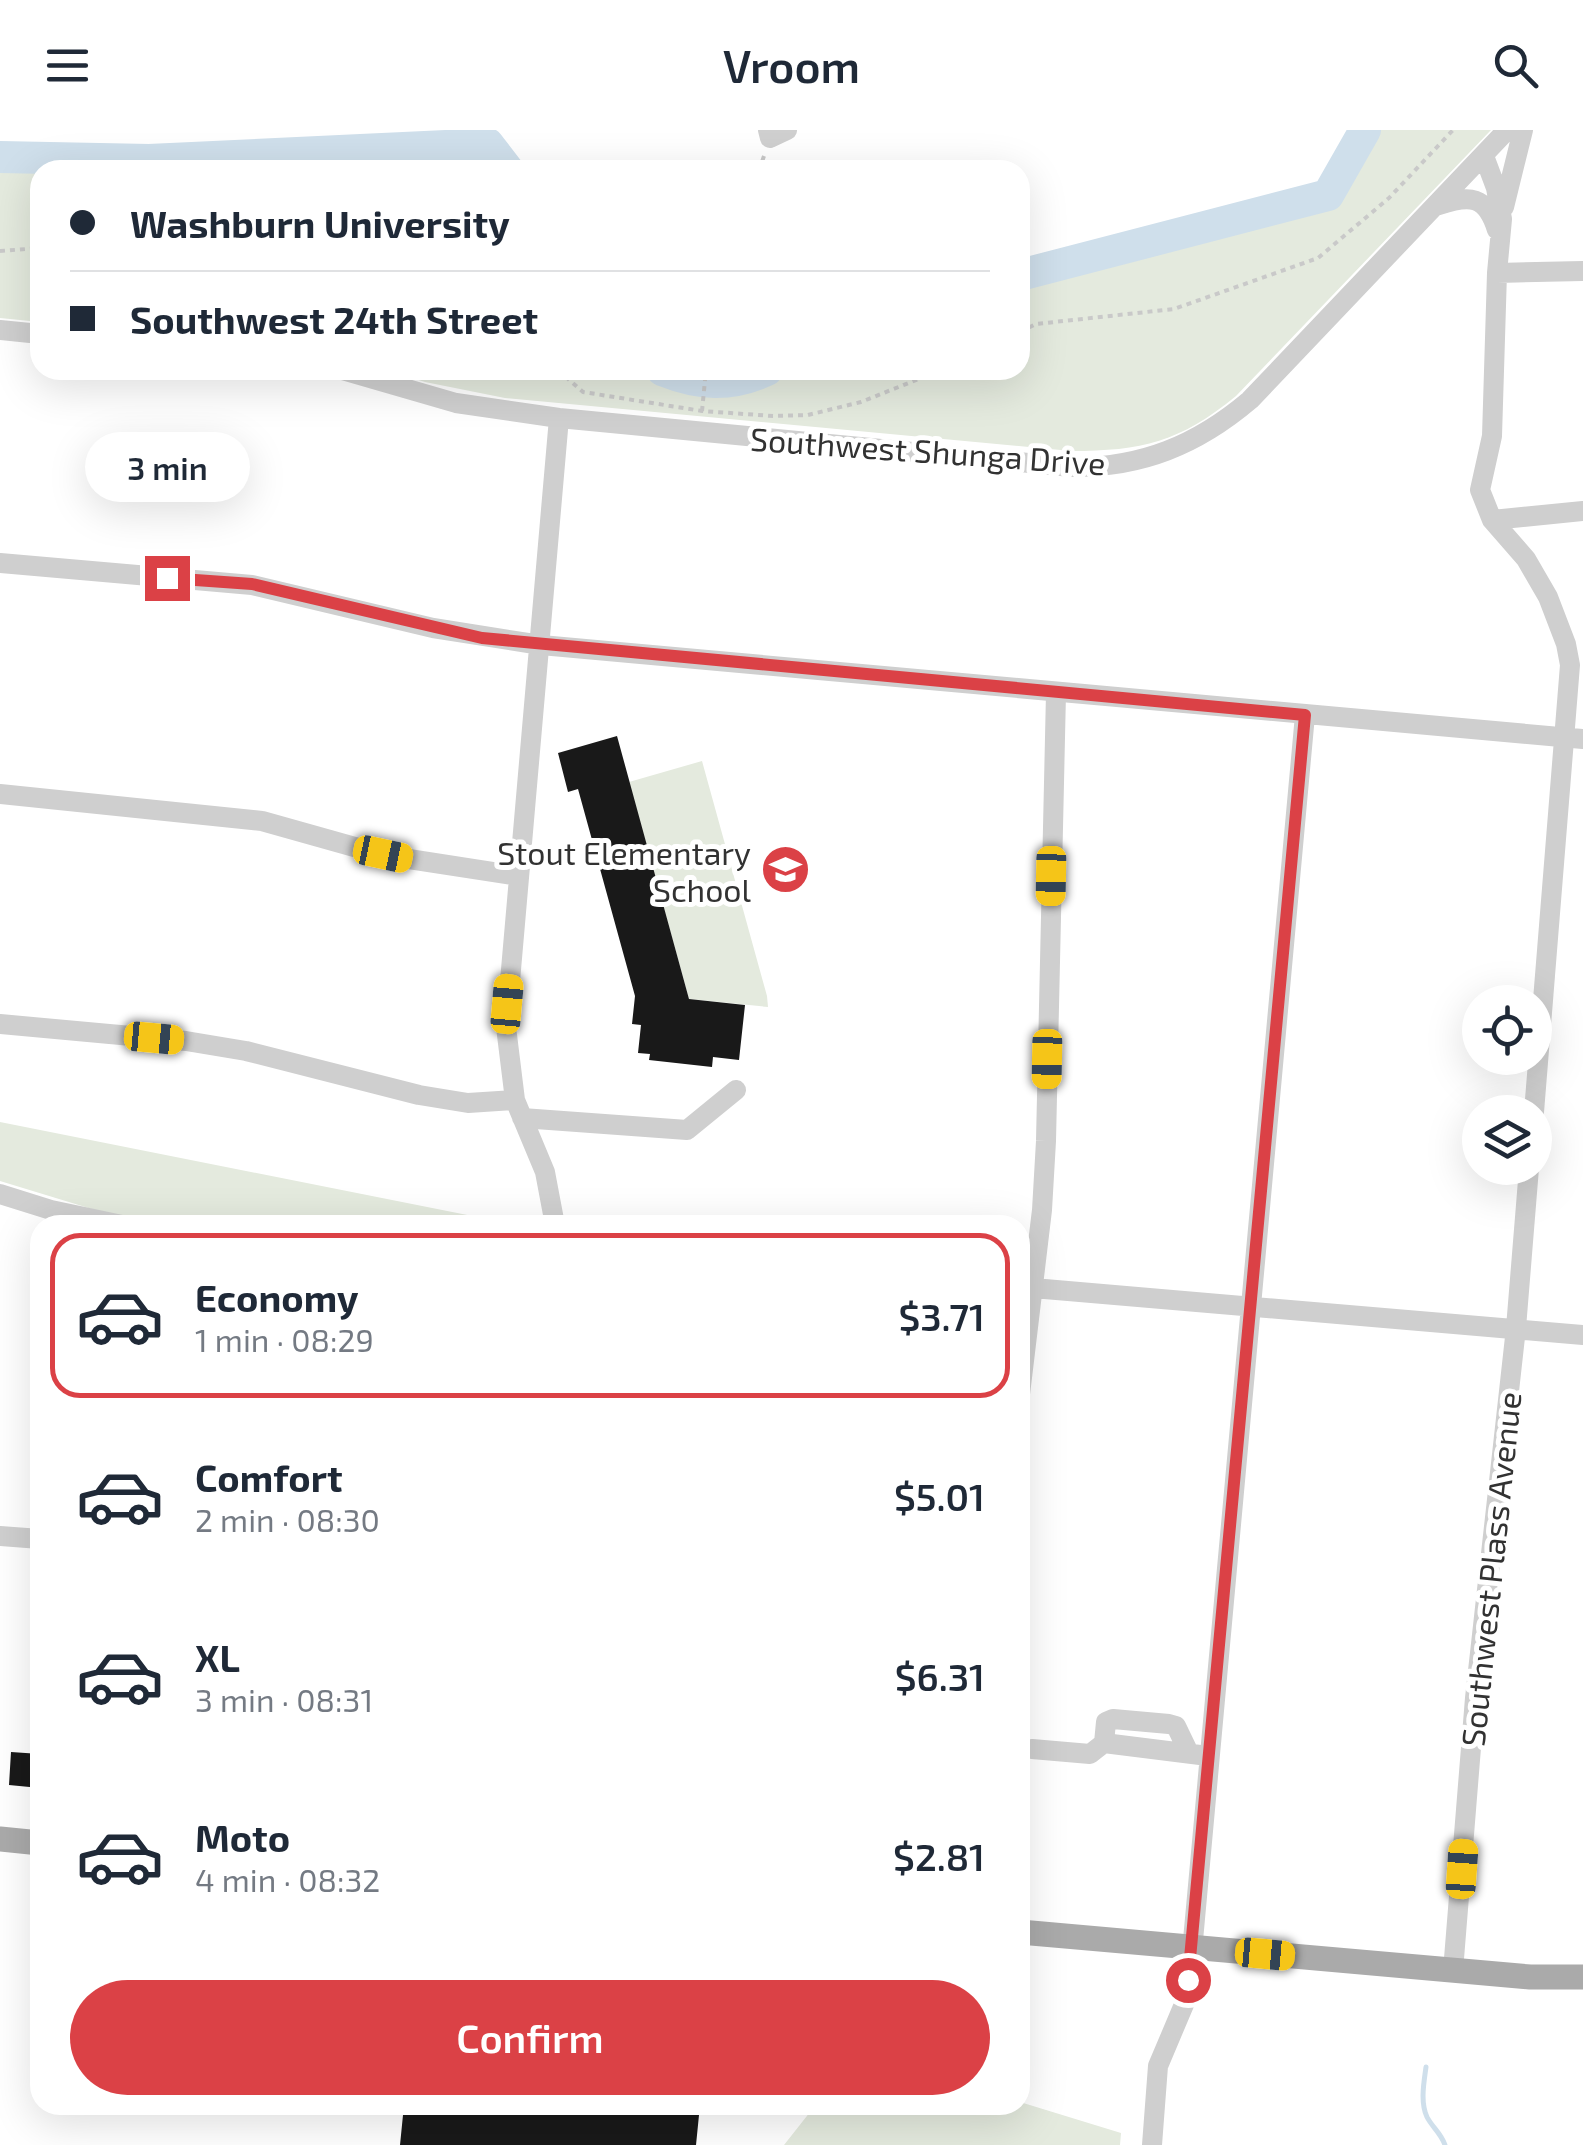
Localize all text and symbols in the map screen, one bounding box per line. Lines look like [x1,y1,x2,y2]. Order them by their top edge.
icon: menu [40,38,95,93]
text: Vroom [723,38,860,92]
icon: search [1488,38,1543,93]
text: Washburn University [130,200,510,246]
text: Southwest 24th Street [130,296,538,342]
street label: Southwest Shunga Drive [749,419,1107,481]
callout: 3 min [84,433,250,503]
text: 3 min [127,448,208,486]
route end [145,556,190,601]
car [351,833,415,875]
place label: Stout Elementary School [497,833,751,908]
school or university icon: Stout Elementary School [760,844,812,896]
car [1035,846,1067,906]
car [489,973,525,1035]
map controls [1462,985,1552,1185]
button: locate [1462,985,1552,1075]
car [123,1020,185,1056]
car [1031,1029,1063,1089]
button: layers [1462,1095,1552,1185]
icon: car [75,1271,165,1361]
text: Economy [195,1274,359,1320]
text: $3.71 [898,1293,985,1339]
text: 1 min · 08:29 [195,1320,374,1358]
street label: Southwest Plass Avenue [1452,1390,1528,1748]
icon: car [75,1451,165,1541]
text: Comfort [195,1454,343,1500]
text: $5.01 [894,1473,985,1519]
text: 2 min · 08:30 [195,1500,380,1538]
icon: car [75,1631,165,1721]
text: XL [195,1634,240,1680]
text: $6.31 [895,1653,985,1699]
text: 3 min · 08:31 [195,1680,373,1718]
icon: car [75,1811,165,1901]
text: Moto [195,1814,290,1860]
text: $2.81 [893,1833,985,1879]
car [1445,1838,1479,1900]
text: 4 min · 08:32 [195,1860,380,1898]
car [1234,1936,1296,1972]
route start [1166,1958,1211,2003]
button: Confirm [70,1980,990,2095]

